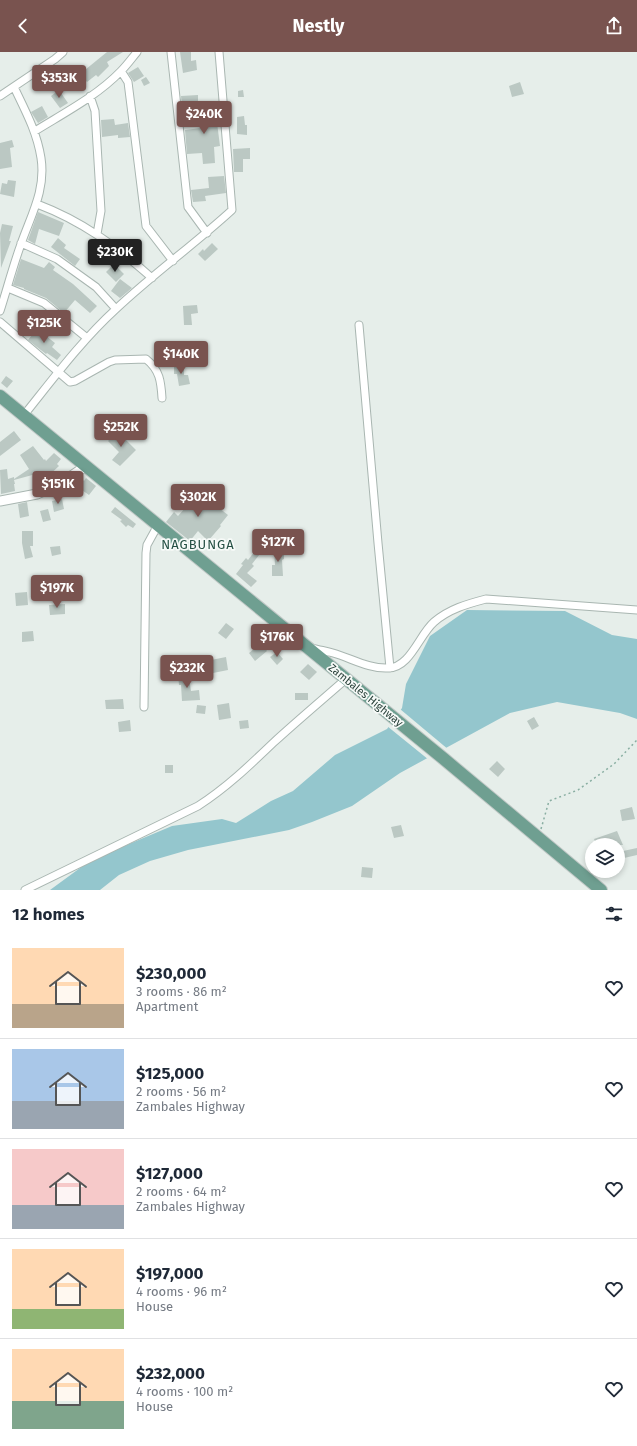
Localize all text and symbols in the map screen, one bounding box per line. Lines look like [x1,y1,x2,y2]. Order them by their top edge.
icon: back [12,15,34,37]
text: Nestly [293,15,344,37]
icon: share [603,15,625,37]
pin: $353K [31,65,87,99]
text: $353K [41,70,77,85]
pin: $240K [176,101,232,135]
text: $240K [186,106,222,121]
pin: $230K [87,239,143,273]
text: $230K [97,244,133,259]
pin: $125K [16,310,72,344]
text: $125K [27,315,61,330]
pin: $140K [153,341,209,375]
text: $140K [163,346,199,361]
pin: $252K [93,414,149,448]
text: $252K [103,419,139,434]
pin: $151K [30,471,86,505]
text: $151K [41,476,75,491]
pin: $302K [170,484,226,518]
text: $302K [180,489,216,504]
pin: $127K [250,529,306,563]
text: $127K [261,534,295,549]
district label: NAGBUNGA [161,537,235,552]
pin: $197K [29,575,85,609]
text: $197K [40,580,74,595]
pin: $176K [249,624,305,658]
text: $176K [260,629,294,644]
pin: $232K [159,655,215,689]
text: $232K [169,660,205,675]
street label: Zambales Highway [326,661,406,730]
map controls [585,838,625,878]
button: layers [585,838,625,878]
icon: filters [603,903,625,925]
text: 12 homes [12,904,84,925]
text: $230,000 [136,963,206,984]
icon: home [44,964,92,1012]
icon: heart [603,977,625,999]
text: 3 rooms · 86 m² [136,984,227,999]
text: Apartment [136,999,198,1014]
text: $125,000 [136,1063,204,1084]
icon: home [44,1065,92,1113]
icon: heart [603,1078,625,1100]
text: 2 rooms · 56 m² [136,1084,226,1099]
text: Zambales Highway [136,1099,245,1114]
text: $127,000 [136,1163,203,1184]
icon: home [44,1165,92,1213]
icon: heart [603,1178,625,1200]
text: 2 rooms · 64 m² [136,1184,226,1199]
text: Zambales Highway [136,1199,245,1214]
text: $197,000 [136,1263,204,1284]
icon: home [44,1265,92,1313]
icon: heart [603,1278,625,1300]
text: 4 rooms · 96 m² [136,1284,227,1299]
text: House [136,1299,173,1314]
text: $232,000 [136,1363,205,1384]
icon: home [44,1365,92,1413]
icon: heart [603,1378,625,1400]
text: 4 rooms · 100 m² [136,1384,233,1399]
text: House [136,1399,173,1414]

